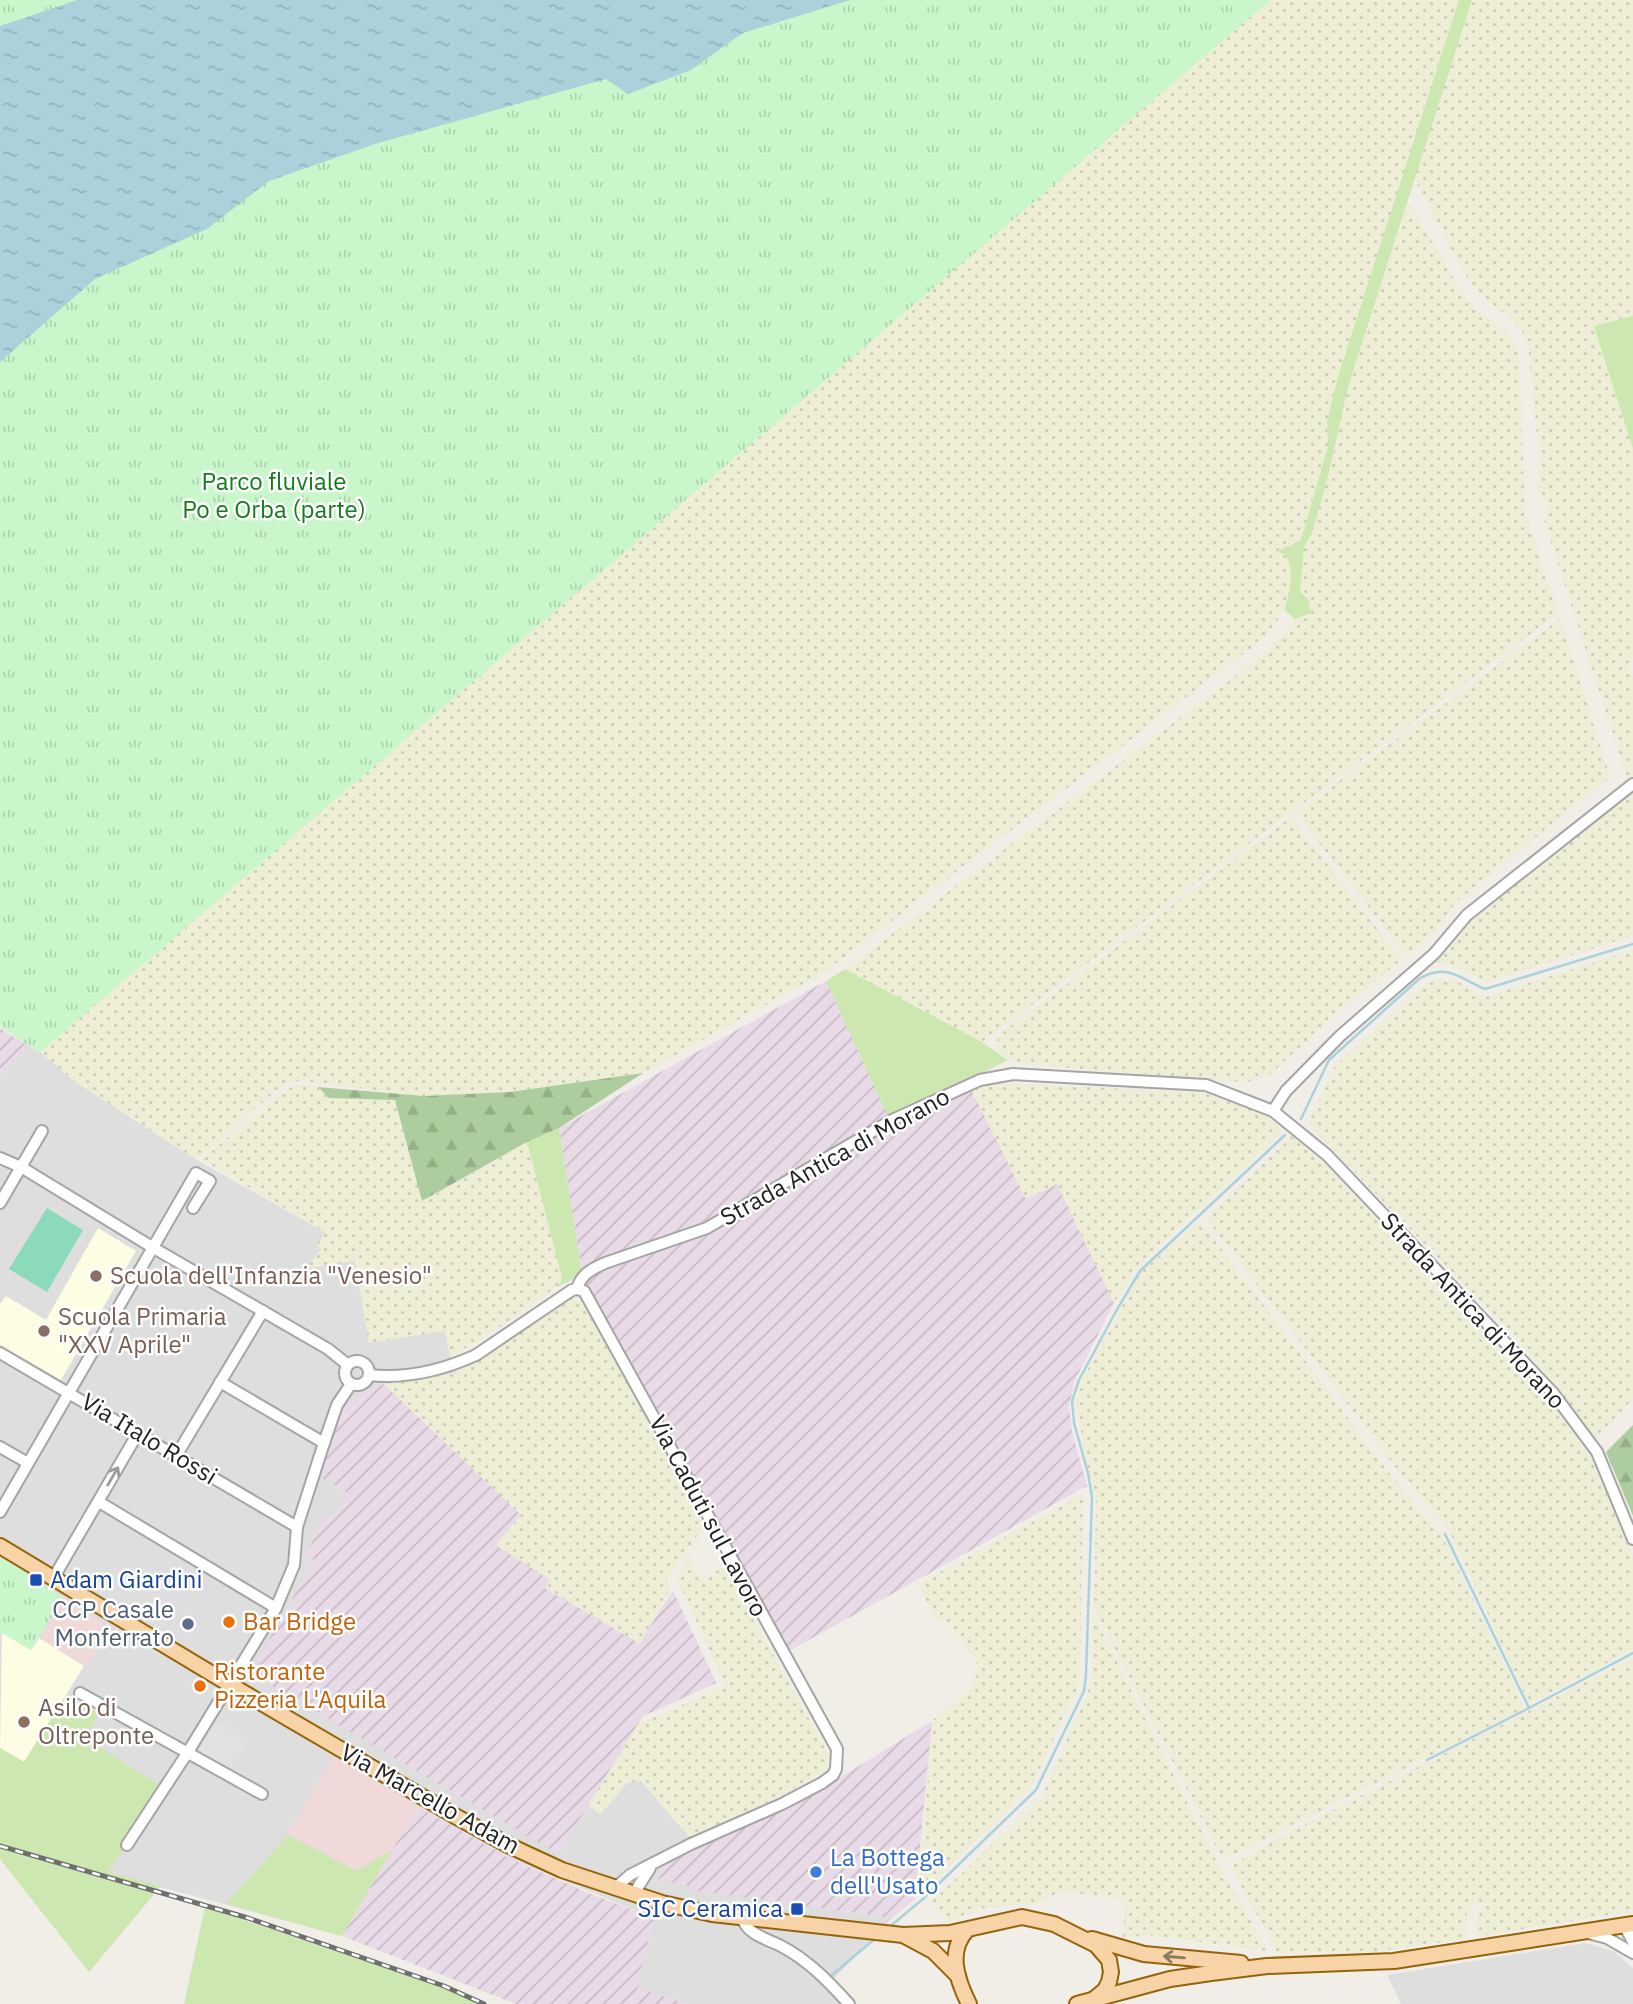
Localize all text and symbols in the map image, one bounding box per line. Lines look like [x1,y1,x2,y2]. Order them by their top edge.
park label: Parco fluviale Po e Orba (parte) [182,465,366,525]
street label: Strada Antica di Morano [714,1080,955,1233]
street label: Strada Antica di Morano [1374,1205,1573,1415]
place label: Scuola dell'Infanzia "Venesio" [110,1259,432,1291]
marker: Scuola dell'Infanzia "Venesio" [88,1268,104,1284]
place label: Scuola Primaria "XXV Aprile" [58,1300,227,1360]
marker: Scuola Primaria "XXV Aprile" [36,1323,52,1339]
street label: Via Italo Rossi [76,1385,223,1491]
street label: Via Caduti sul Lavoro [642,1409,776,1622]
one-way arrow [107,1467,121,1487]
place label: Adam Giardini [50,1563,202,1595]
marker: Adam Giardini [28,1572,44,1588]
place label: CCP Casale Monferrato [52,1593,174,1653]
place label: Bar Bridge [243,1605,356,1637]
marker: Bar Bridge [221,1614,237,1630]
marker: CCP Casale Monferrato [180,1616,196,1632]
place label: Ristorante Pizzeria L'Aquila [214,1655,386,1715]
marker: Ristorante Pizzeria L'Aquila [192,1678,208,1694]
place label: Asilo di Oltreponte [38,1691,154,1751]
marker: Asilo di Oltreponte [16,1714,32,1730]
street label: Via Marcello Adam [335,1736,526,1861]
place label: La Bottega dell'Usato [830,1841,945,1901]
marker: La Bottega dell'Usato [808,1864,824,1880]
place label: SIC Ceramica [637,1892,783,1924]
marker: SIC Ceramica [789,1901,805,1917]
one-way arrow [1163,1950,1186,1963]

